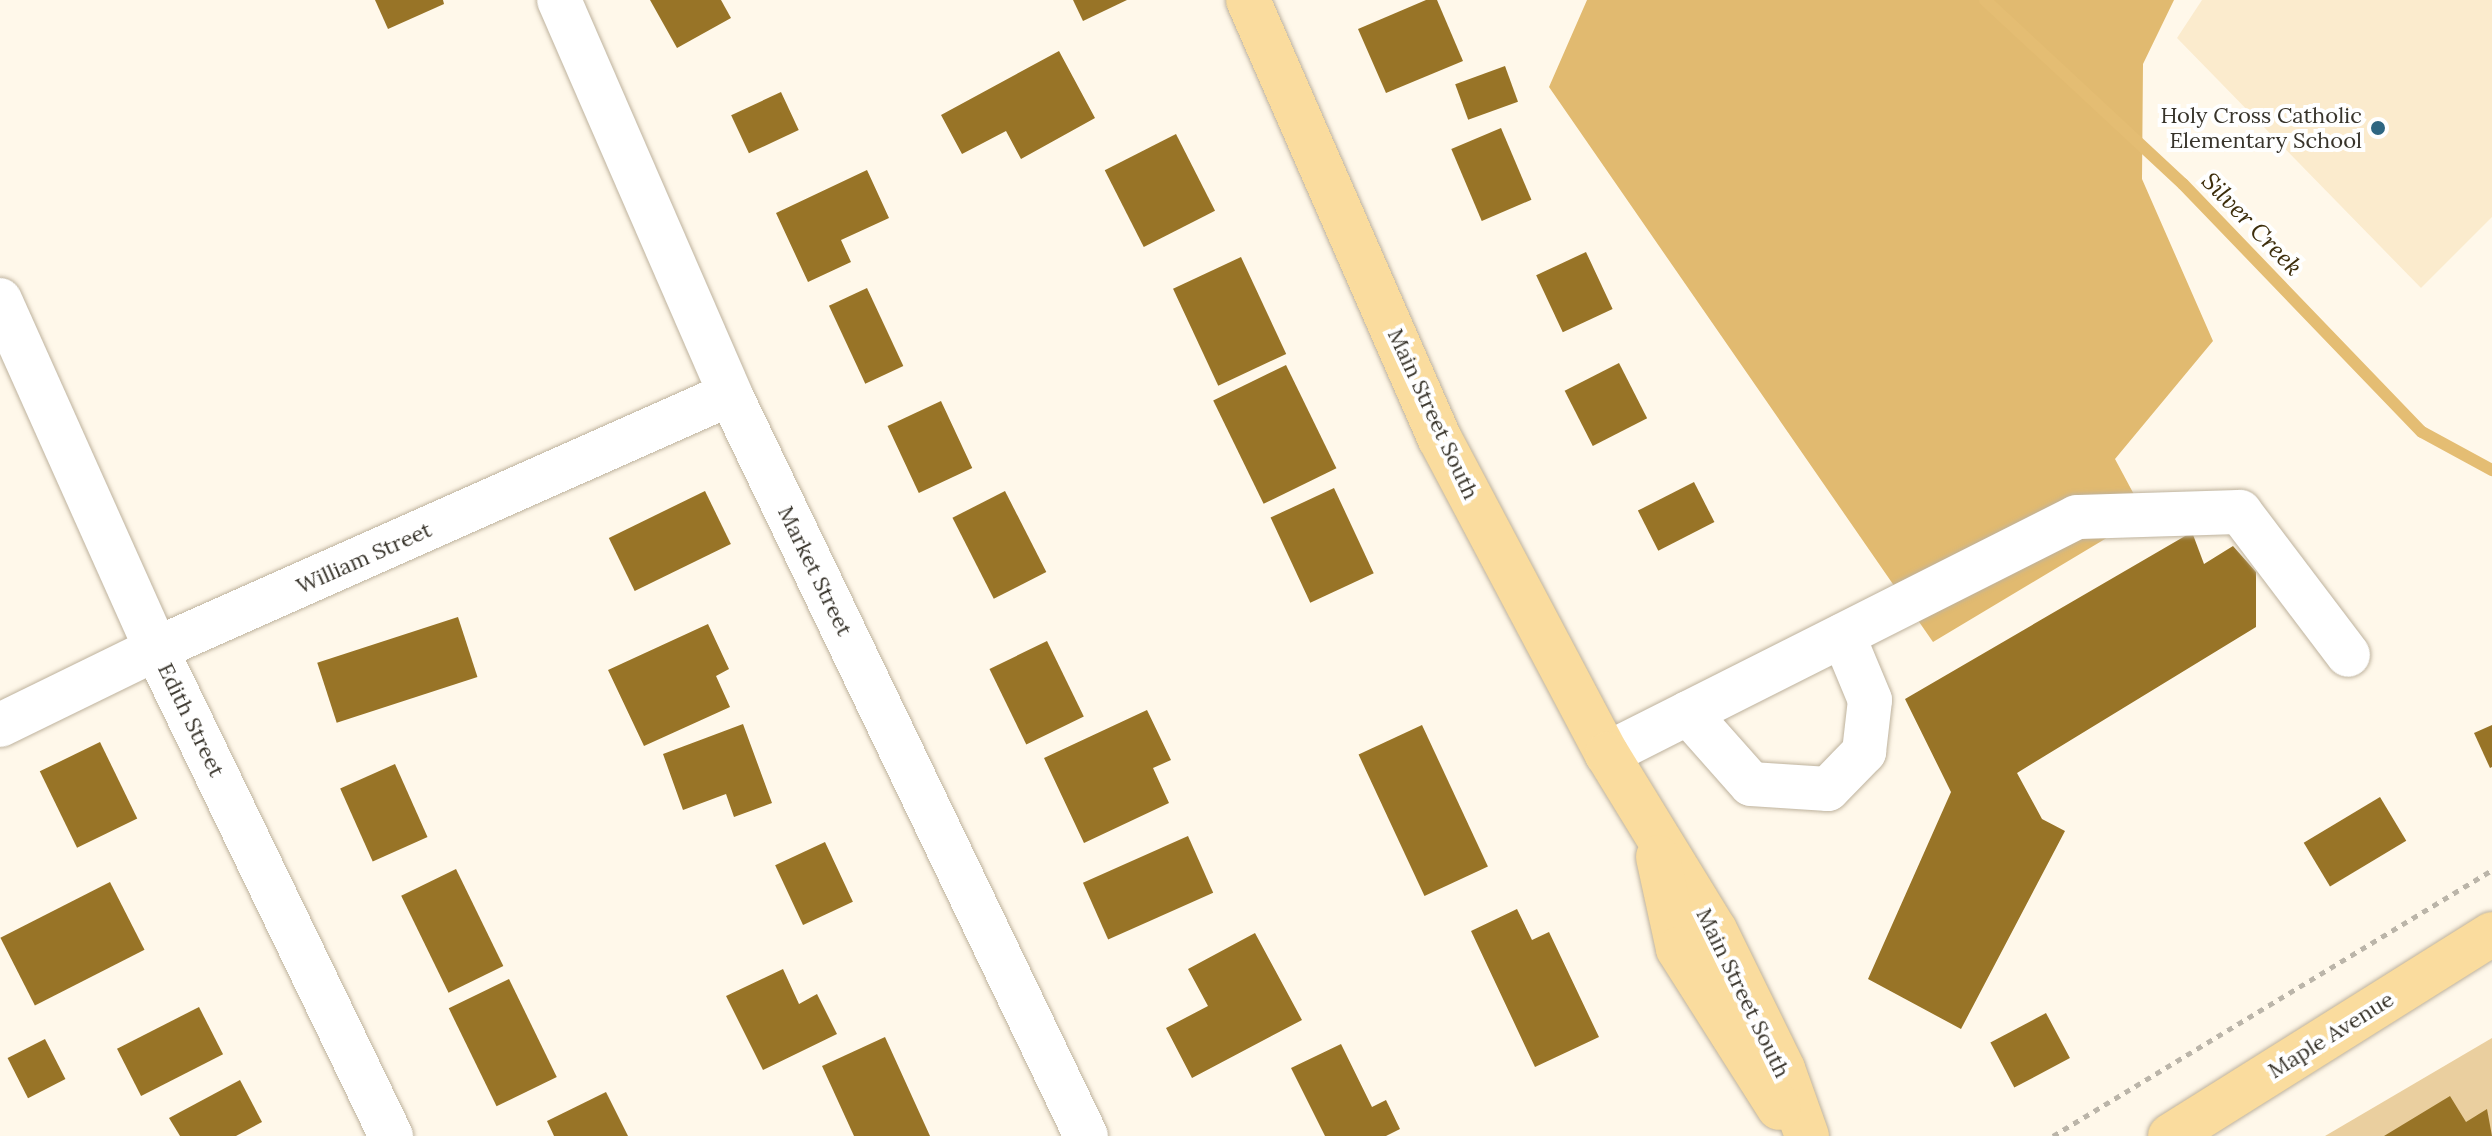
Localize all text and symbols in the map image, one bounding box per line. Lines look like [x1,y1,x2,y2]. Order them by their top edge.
place label: Holy Cross Catholic Elementary School [2160,102,2362,154]
marker: Holy Cross Catholic Elementary School [2369,119,2387,137]
water label: Silver Creek [2196,167,2308,281]
street label: Main Street South [1382,324,1484,504]
street label: Market Street [772,502,858,640]
street label: William Street [292,516,436,600]
street label: Edith Street [152,659,230,781]
street label: Main Street South [1691,904,1795,1082]
street label: Maple Avenue [2263,986,2399,1084]

